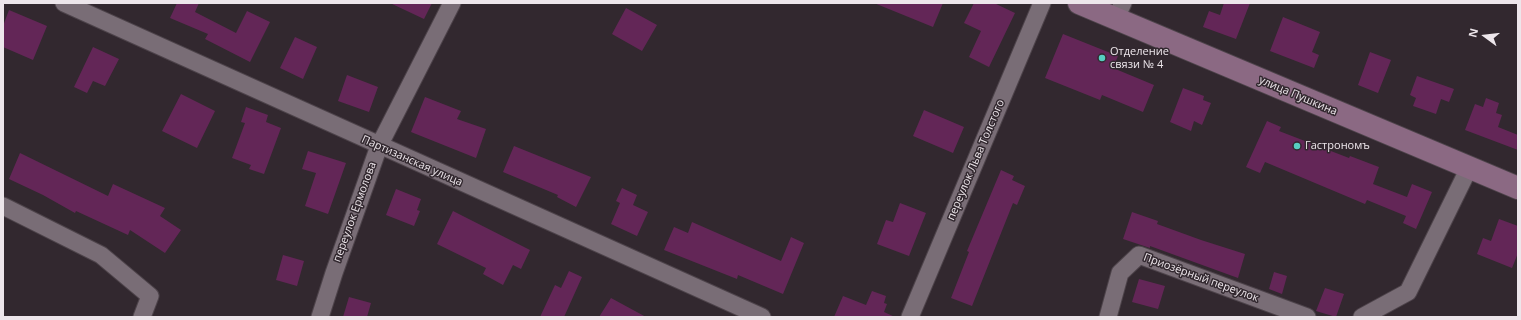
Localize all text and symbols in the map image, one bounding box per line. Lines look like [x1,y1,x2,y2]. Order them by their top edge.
north arrow [1465,16,1505,56]
text: N [1465,27,1481,39]
place label: Отделение связи № 4 [1110,45,1169,71]
marker: Отделение связи № 4 [1097,53,1107,63]
street label: улица Пушкина [1257,74,1339,118]
street label: переулок Льва Толстого [945,98,1007,222]
street label: Партизанская улица [359,133,465,189]
place label: Гастрономъ [1305,139,1370,153]
marker: Гастрономъ [1292,141,1302,151]
street label: переулок Ермолова [331,160,379,264]
street label: Приозёрный переулок [1141,251,1261,305]

